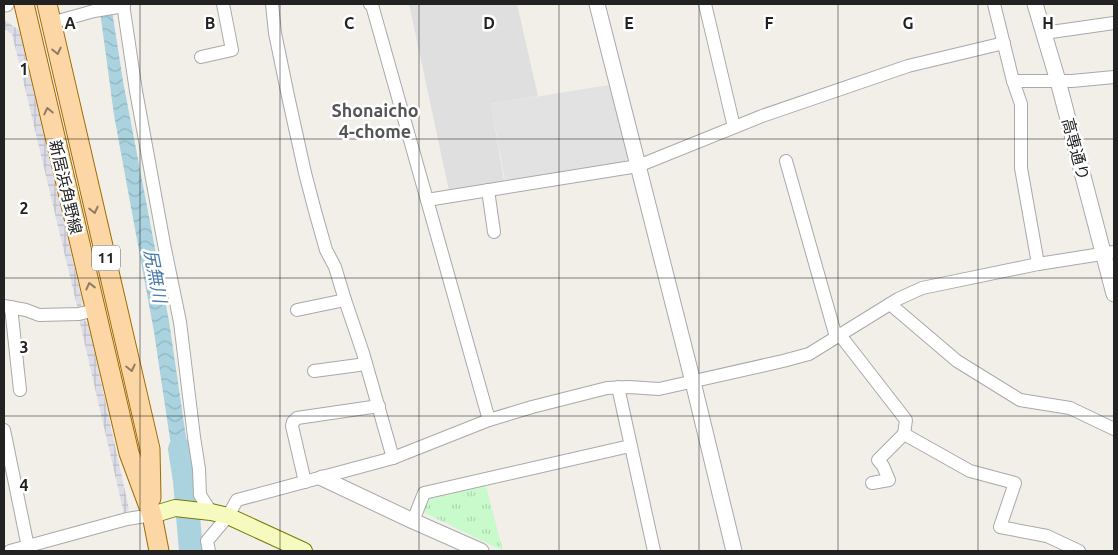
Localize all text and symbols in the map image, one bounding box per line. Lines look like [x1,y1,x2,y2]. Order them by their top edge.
text: A [64,14,76,32]
text: B [205,14,215,32]
text: C [344,14,354,32]
text: D [483,14,495,32]
text: E [624,14,634,32]
text: F [765,14,774,32]
text: G [902,14,914,32]
text: H [1042,14,1054,32]
one-way arrow [51,47,62,56]
text: 1 [19,60,29,78]
district label: Shonaicho 4-chome [331,100,419,141]
one-way arrow [44,106,54,115]
street label: 高専通り [1059,116,1093,182]
street label: 新居浜角野線 [46,138,86,236]
text: 2 [19,199,29,217]
one-way arrow [88,205,99,214]
road number: 11 [92,246,120,270]
water label: 尻無川 [141,247,171,306]
one-way arrow [85,282,95,290]
text: 3 [19,338,29,356]
one-way arrow [125,363,136,372]
text: 4 [19,476,29,494]

